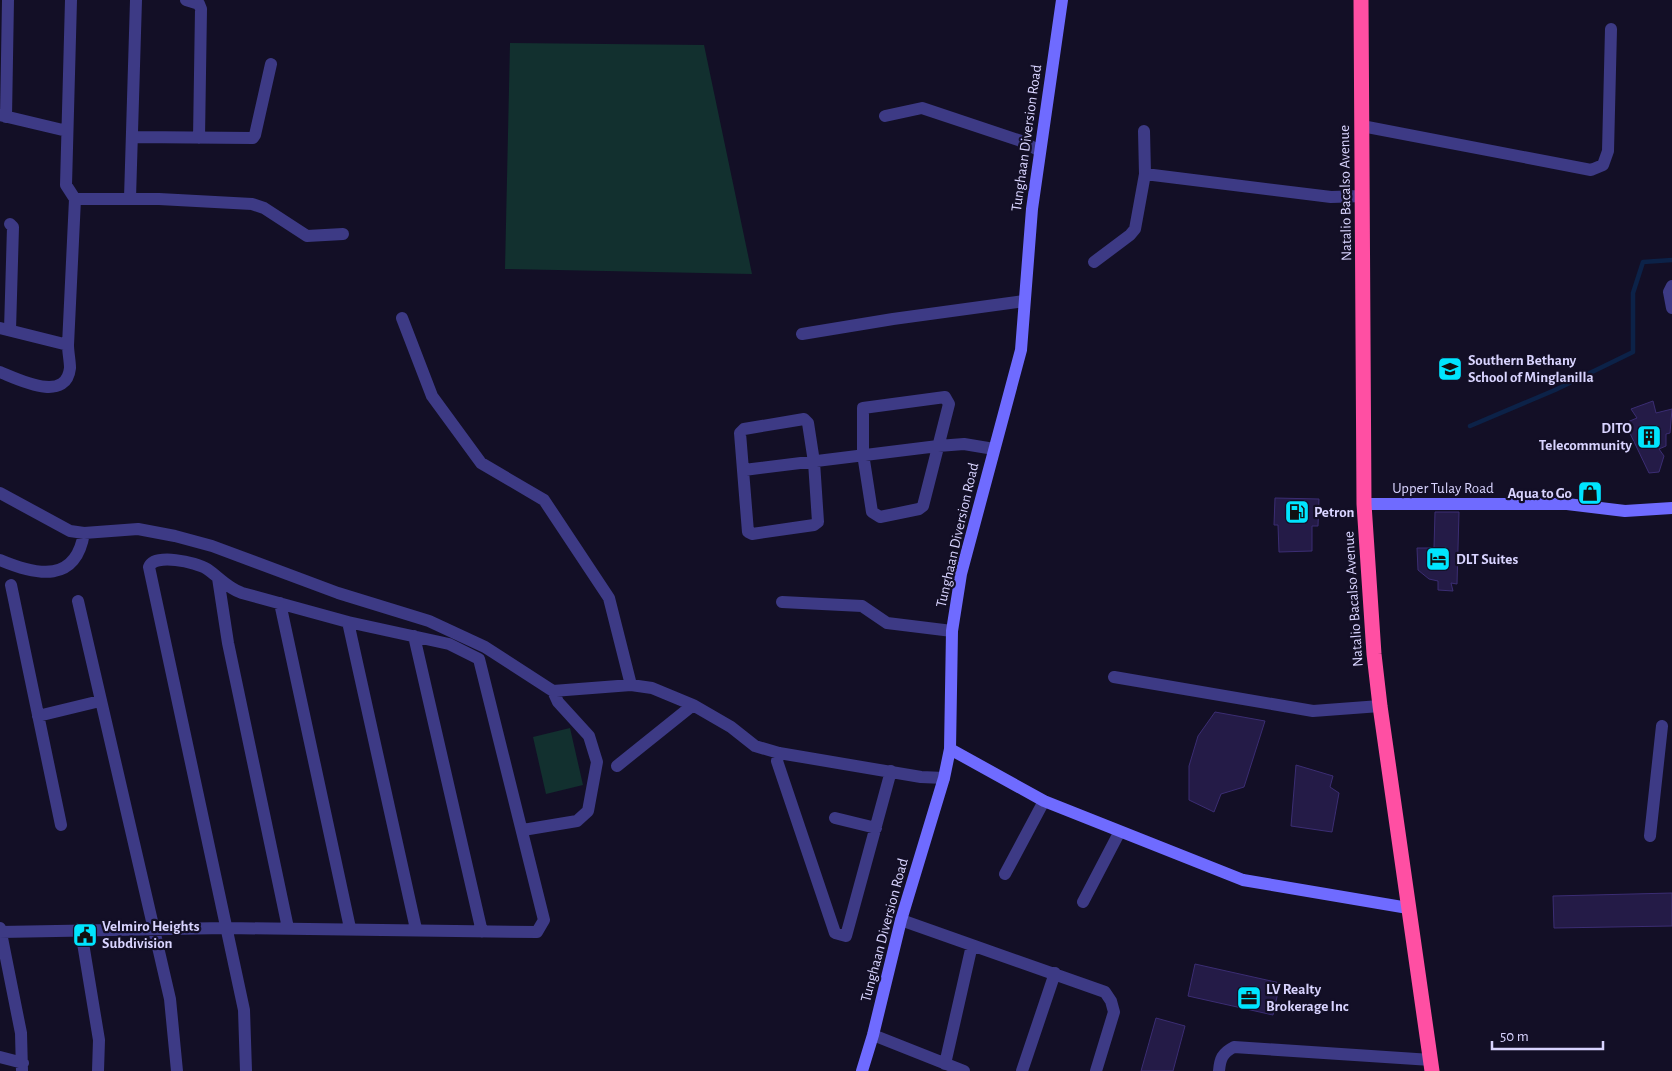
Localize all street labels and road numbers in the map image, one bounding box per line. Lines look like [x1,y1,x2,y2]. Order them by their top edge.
street label: Tunghaan Diversion Road [1009,63,1044,212]
street label: Natalio Bacalso Avenue [1337,125,1354,261]
street label: Tunghaan Diversion Road [934,461,982,609]
street label: Upper Tulay Road [1392,481,1494,496]
street label: Natalio Bacalso Avenue [1341,530,1366,667]
street label: Tunghaan Diversion Road [858,856,911,1004]

